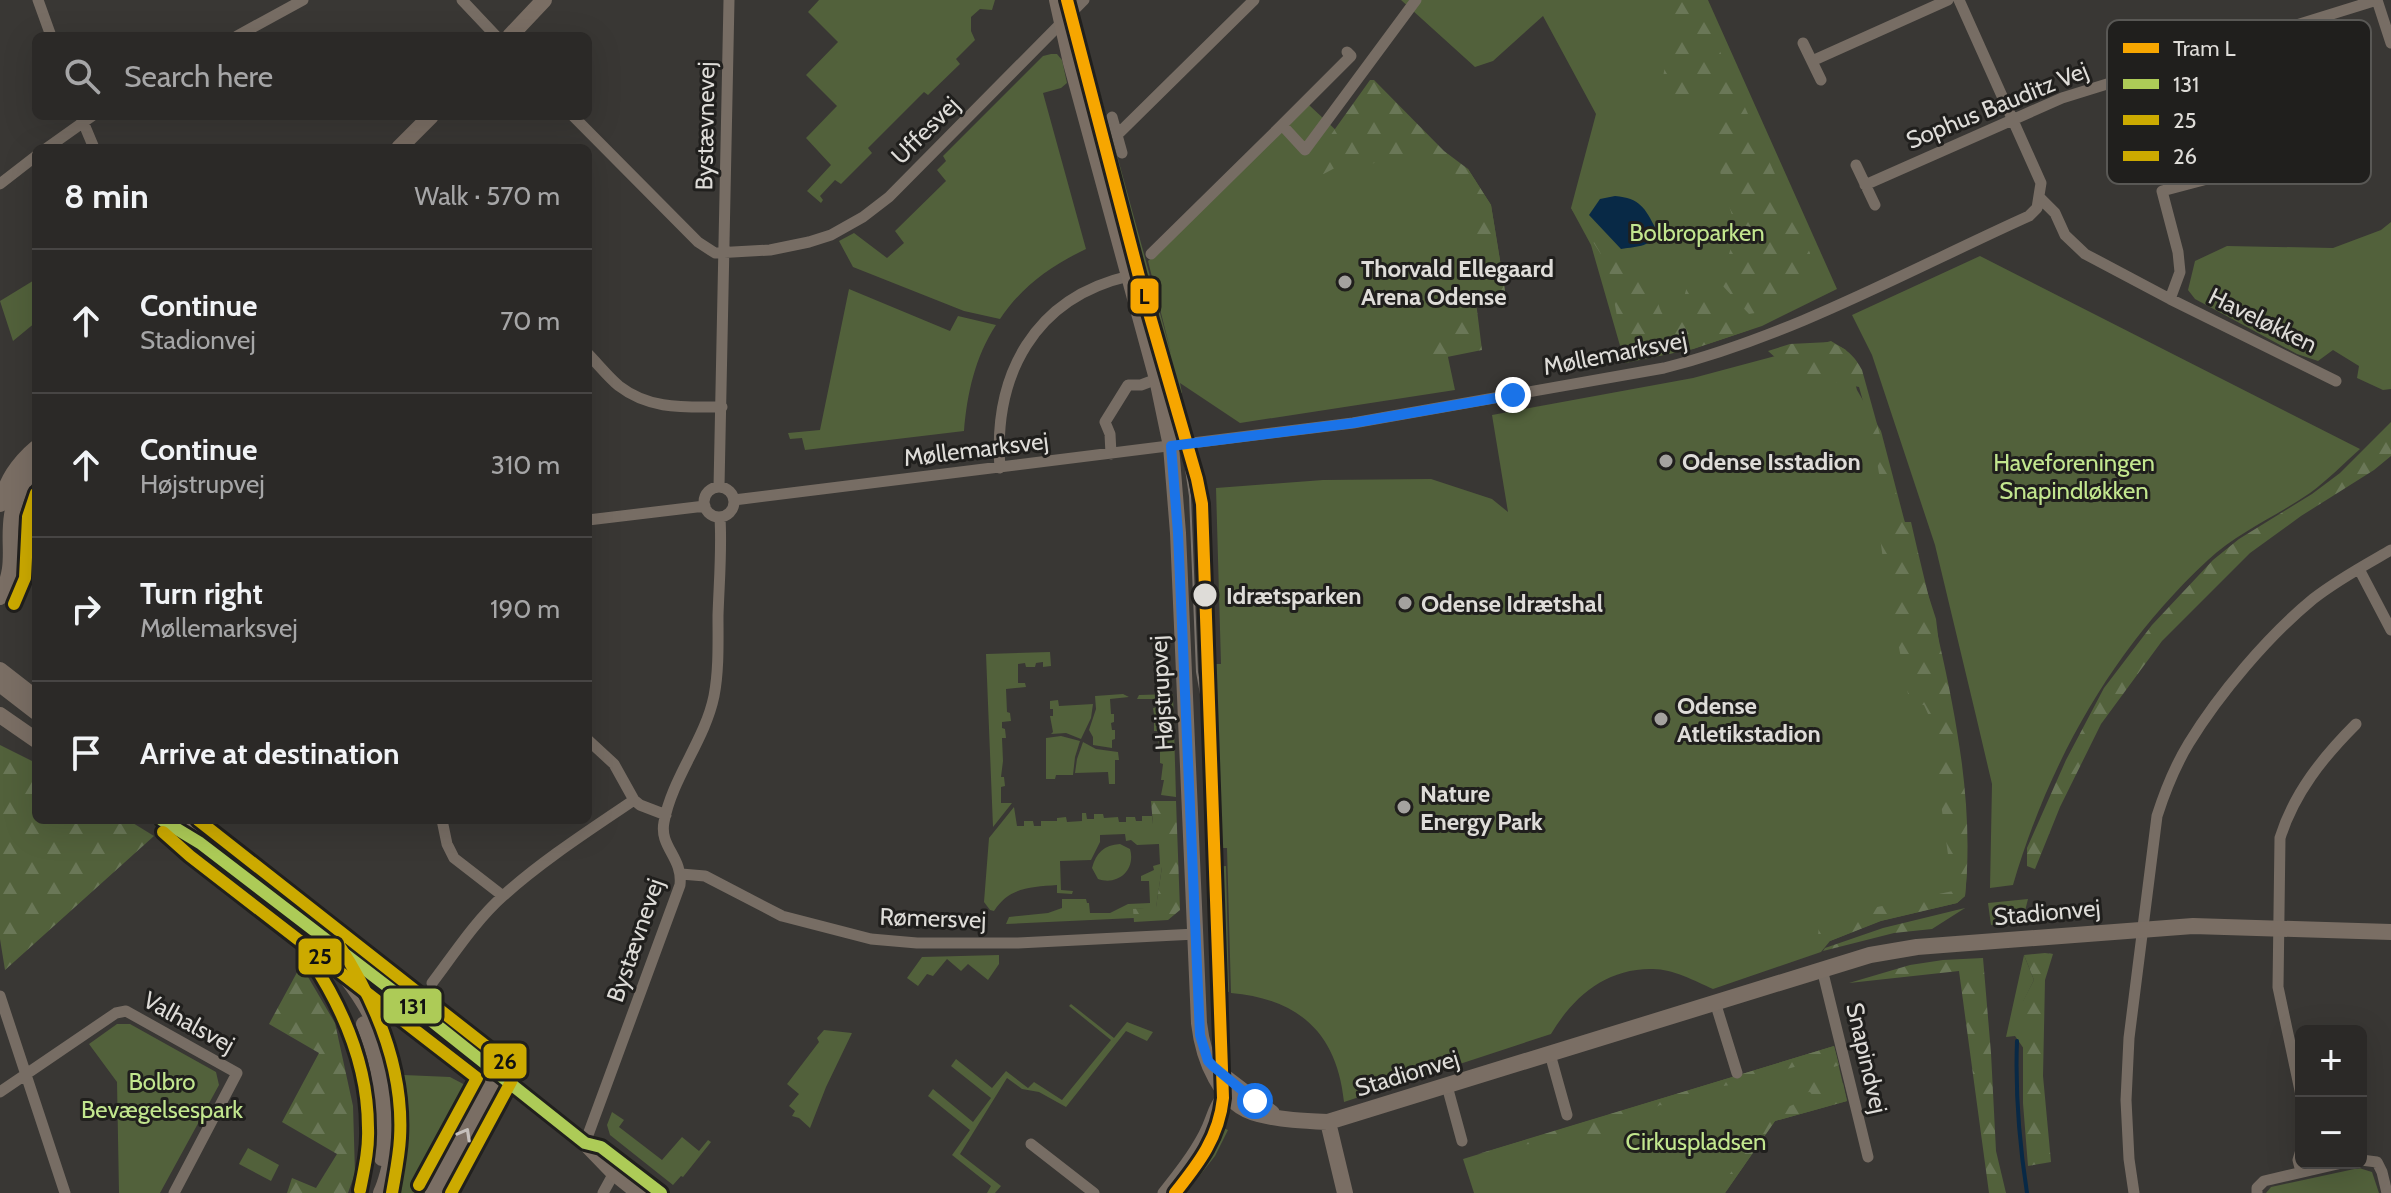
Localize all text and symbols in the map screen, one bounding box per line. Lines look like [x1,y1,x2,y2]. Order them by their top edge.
legend [2107,20,2371,184]
search box [32,32,592,120]
text: Tram L [2173,35,2235,62]
icon: search [60,54,104,98]
street label: Sophus Bauditz Vej [1902,55,2092,155]
text: Search here [124,58,273,95]
street label: Bystævnevej [689,61,721,191]
text: 131 [2173,71,2199,98]
street label: Uffesvej [885,90,965,170]
text: 25 [2173,107,2196,134]
text: 26 [2173,143,2197,170]
text: 8 min [64,175,149,217]
text: Walk · 570 m [415,180,560,212]
park label: Bolbroparken [1629,218,1765,247]
place label: Thorvald Ellegaard Arena Odense [1361,254,1554,311]
marker: Thorvald Ellegaard Arena Odense [1336,273,1354,291]
line badge: L [1129,277,1160,315]
street label: Haveløkken [2204,281,2322,359]
text: L [1139,283,1150,310]
text: Continue [140,287,257,324]
icon: ahead [64,299,108,343]
text: 70 m [500,305,560,337]
text: Stadionvej [140,324,256,356]
street label: Møllemarksvej [1541,325,1689,381]
route end [1495,377,1531,413]
street label: Møllemarksvej [902,426,1050,472]
text: Continue [140,431,257,468]
icon: ahead [64,443,108,487]
place label: Odense Isstadion [1682,447,1861,476]
park label: Haveforeningen Snapindløkken [1993,448,2155,505]
text: 310 m [491,449,560,481]
marker: Odense Isstadion [1657,452,1675,470]
text: Højstrupvej [140,468,265,500]
text: Turn right [140,575,263,612]
marker: Idrætsparken [1191,581,1219,609]
place label: Idrætsparken [1226,581,1361,610]
icon: right [64,587,108,631]
place label: Odense Idrætshal [1421,589,1603,618]
text: 190 m [490,593,560,625]
marker: Odense Idrætshal [1396,594,1414,612]
text: Møllemarksvej [140,612,298,644]
street label: Højstrupvej [1144,635,1178,751]
place label: Odense Atletikstadion [1677,691,1821,748]
marker: Odense Atletikstadion [1652,710,1670,728]
icon: arrive [64,731,108,775]
text: Arrive at destination [140,735,400,772]
place label: Nature Energy Park [1420,779,1543,836]
marker: Nature Energy Park [1395,798,1413,816]
street label: Bystævnevej [600,874,670,1006]
street label: Stadionvej [1992,893,2102,931]
street label: Rømersvej [879,902,987,934]
line badge: 25 [297,937,343,976]
text: 25 [308,943,332,970]
street label: Valhalsvej [138,985,240,1059]
line badge: 131 [382,987,443,1025]
text: 131 [399,993,427,1020]
street label: Snapindvej [1840,1000,1894,1116]
map controls [2295,1025,2367,1169]
button: + [2295,1025,2367,1097]
line badge: 26 [482,1042,528,1080]
street label: Stadionvej [1352,1043,1462,1103]
text: 26 [493,1048,517,1075]
park label: Bolbro Bevægelsespark [81,1067,243,1124]
route start [1237,1083,1273,1119]
button: − [2295,1097,2367,1169]
one-way arrow [456,1127,471,1142]
park label: Cirkuspladsen [1626,1127,1766,1156]

